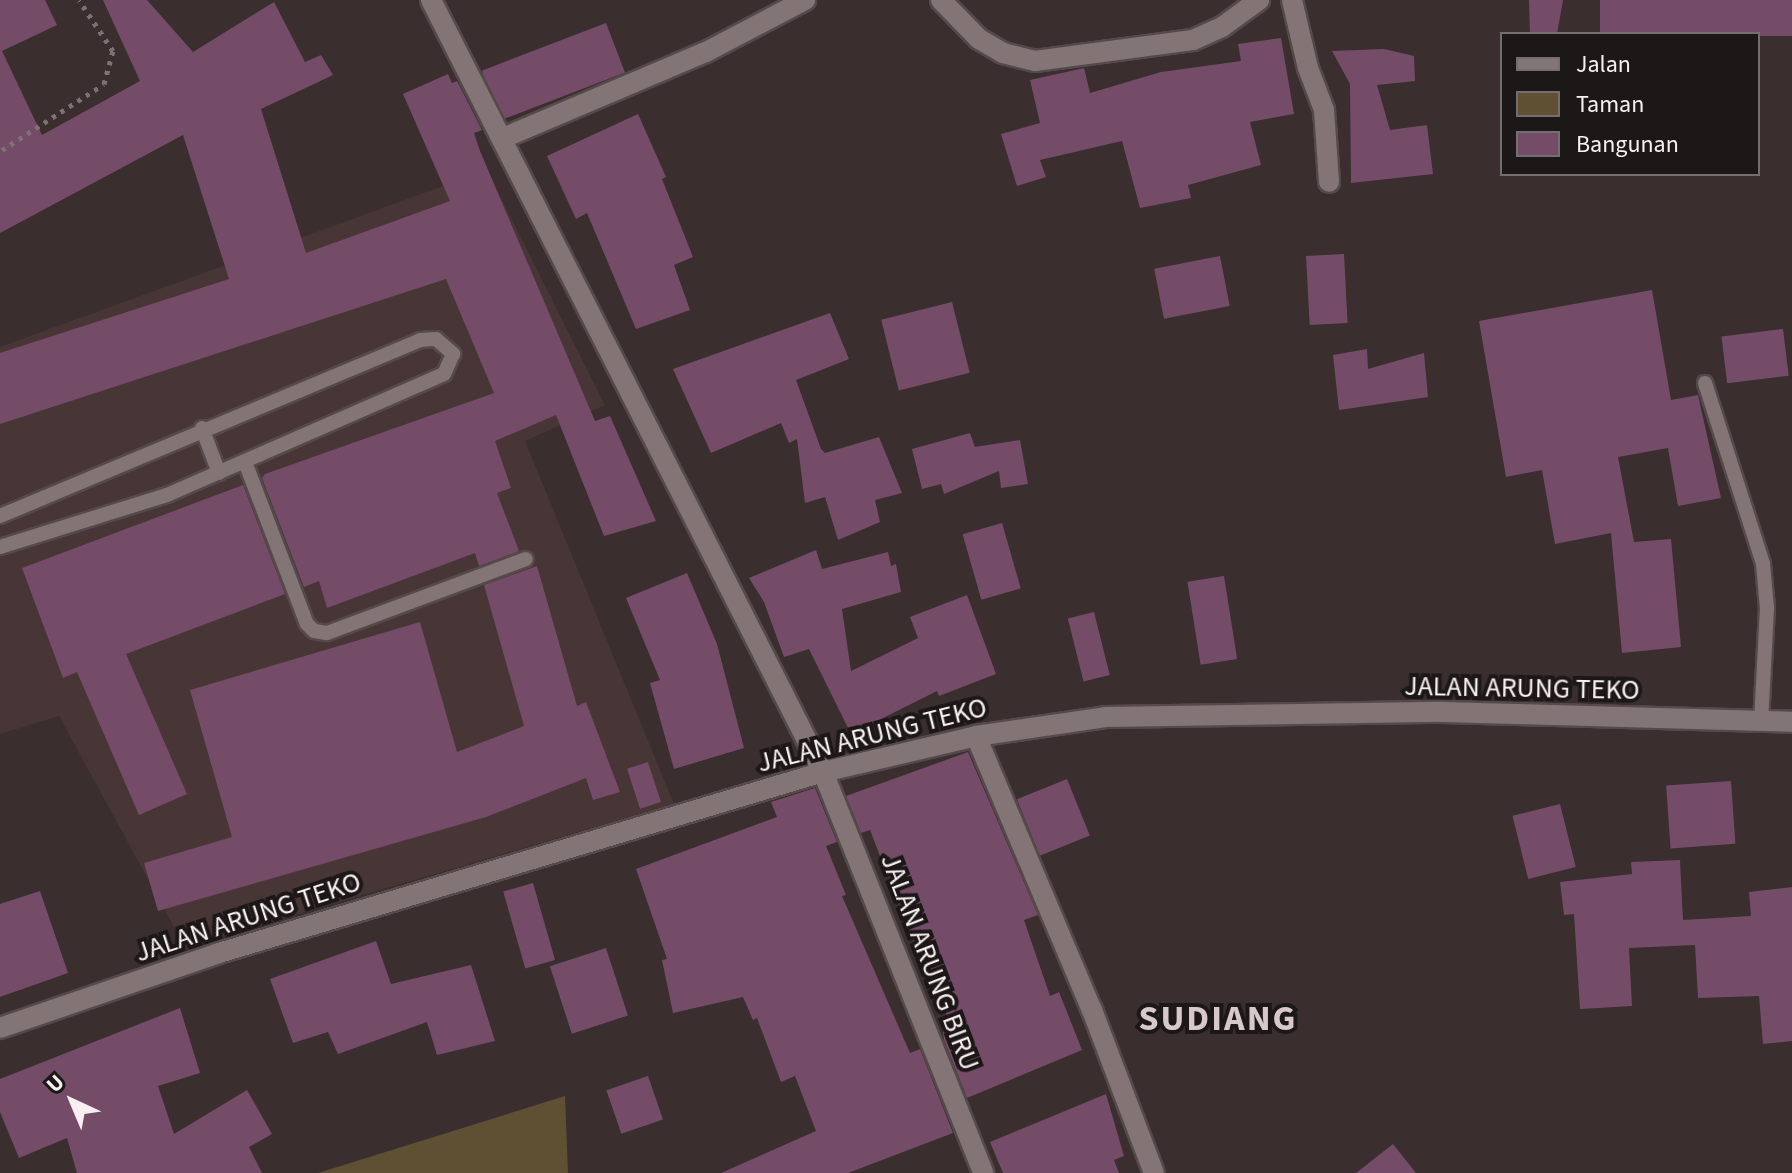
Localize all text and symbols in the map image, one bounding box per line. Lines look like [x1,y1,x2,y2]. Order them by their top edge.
legend [1500,32,1760,176]
text: Jalan [1576,47,1631,82]
text: Taman [1576,87,1644,122]
text: Bangunan [1576,127,1679,162]
street label: JALAN ARUNG TEKO [1404,669,1640,707]
street label: JALAN ARUNG TEKO [754,690,990,780]
street label: JALAN ARUNG BIRU [873,849,987,1075]
street label: JALAN ARUNG TEKO [131,865,365,969]
district label: SUDIANG [1138,997,1298,1041]
north arrow [32,1061,112,1141]
text: U [39,1067,72,1100]

